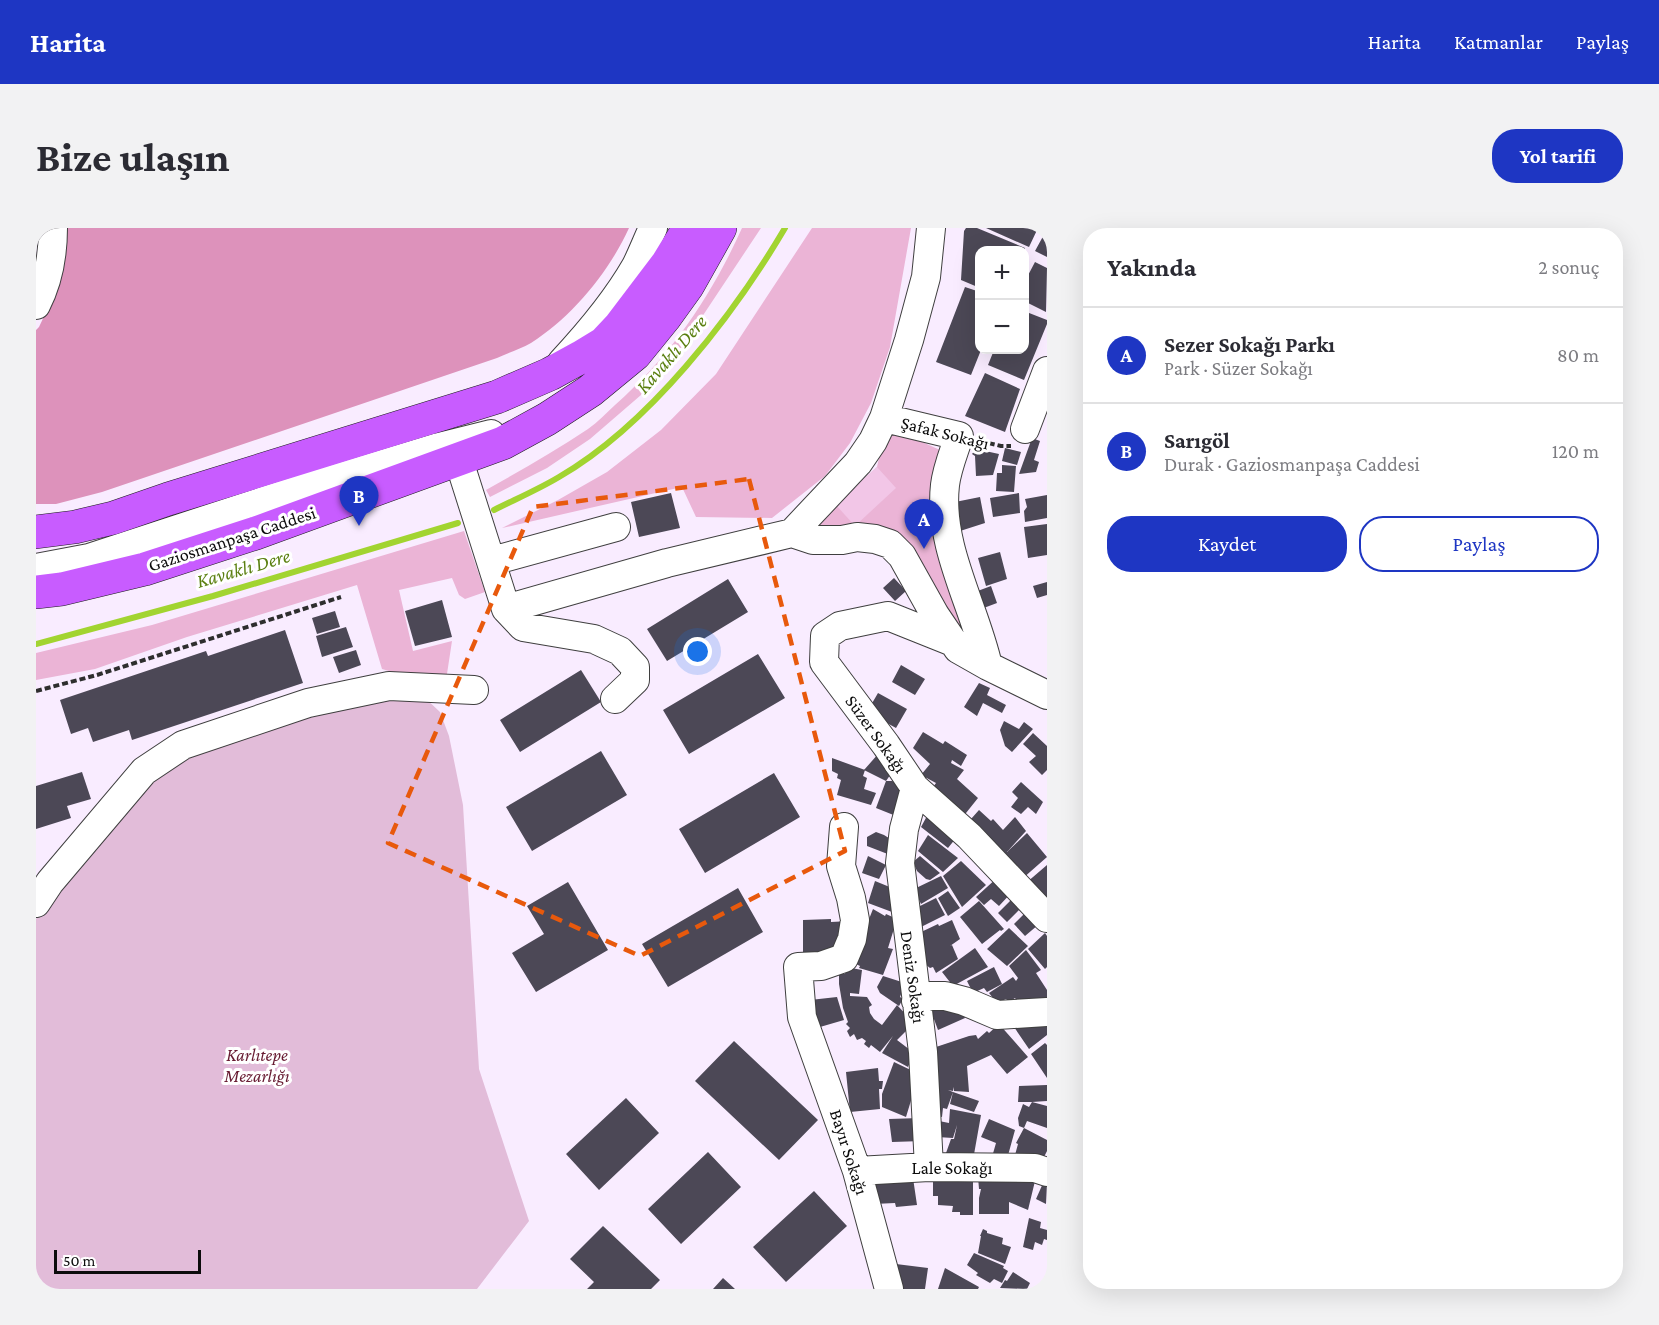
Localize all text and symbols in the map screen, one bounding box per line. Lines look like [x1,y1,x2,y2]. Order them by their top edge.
text: Harita [30,27,106,58]
text: Harita [1368,30,1421,54]
text: Katmanlar [1454,30,1543,54]
text: Paylaş [1576,30,1629,54]
button: Yol tarifi [1492,129,1623,183]
text: Bize ulaşın [36,133,230,180]
map controls [975,246,1029,354]
button: + [975,246,1029,300]
text: Yakında [1107,253,1196,282]
text: 2 sonuç [1538,256,1599,278]
button: − [975,300,1029,354]
water label: Kavaklı Dere [631,310,711,398]
text: Sezer Sokağı Parkı [1164,332,1335,357]
text: A [1121,344,1132,366]
text: 80 m [1557,344,1599,366]
text: Park · Süzer Sokağı [1164,357,1313,379]
street label: Şafak Sokağı [899,412,991,454]
text: Sarıgöl [1164,428,1230,453]
text: B [1121,440,1132,462]
text: 120 m [1552,440,1599,462]
text: Durak · Gaziosmanpaşa Caddesi [1164,453,1420,475]
pin: B [340,476,378,526]
pin: A [904,500,944,549]
street label: Gaziosmanpaşa Caddesi [146,502,318,575]
button: Kaydet [1107,516,1347,572]
button: Paylaş [1359,516,1599,572]
water label: Kavaklı Dere [194,544,293,592]
your location [683,637,712,666]
street label: Süzer Sokağı [841,691,911,777]
street label: Deniz Sokağı [897,930,929,1025]
park label: Karlıtepe Mezarlığı [223,1045,290,1086]
street label: Bayır Sokağı [826,1107,872,1197]
street label: Lale Sokağı [912,1158,993,1178]
scale bar [54,1247,201,1274]
text: 50 m [63,1252,95,1269]

